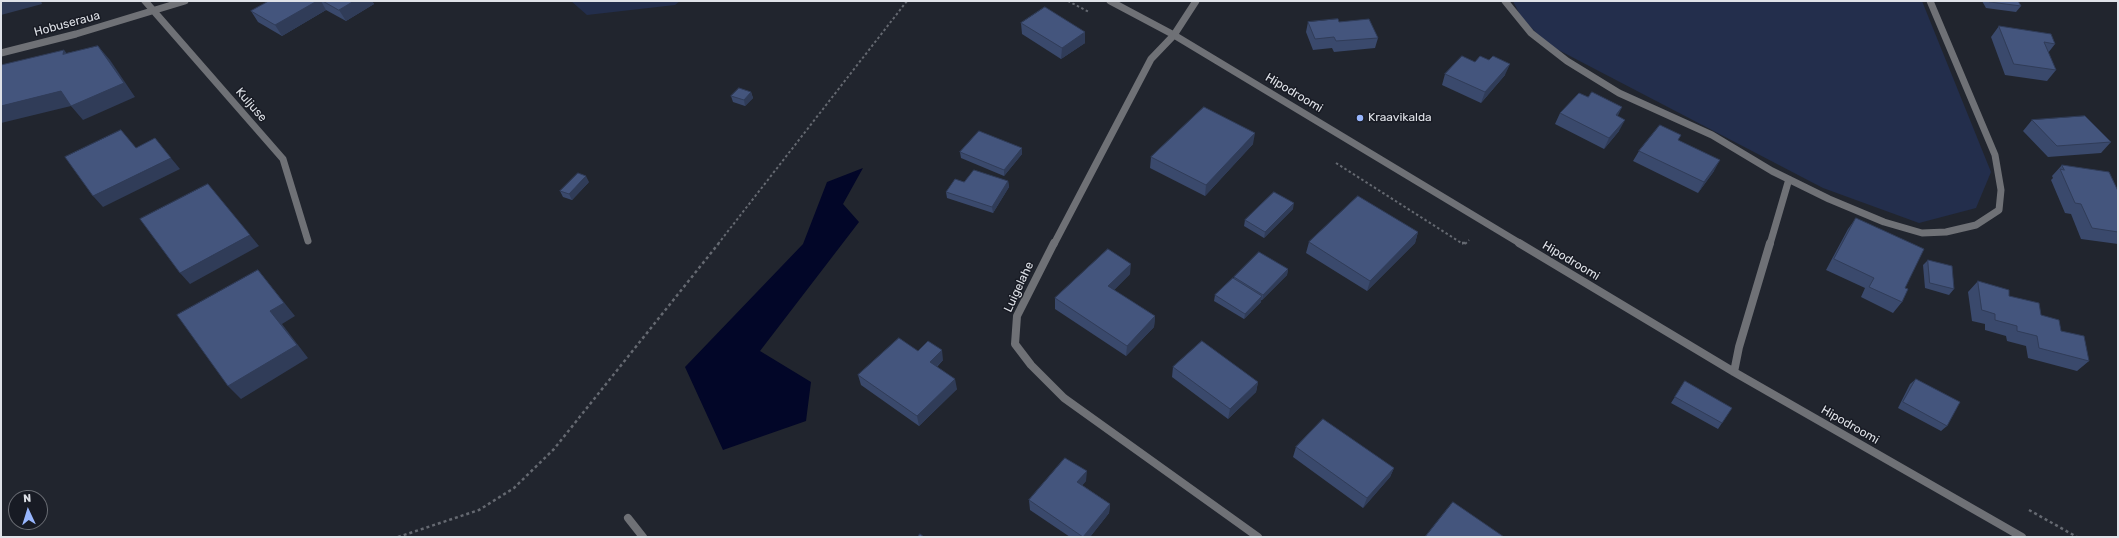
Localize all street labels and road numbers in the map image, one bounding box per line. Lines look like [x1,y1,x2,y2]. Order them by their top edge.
street label: Hobuseraua [32,8,102,40]
street label: Hipodroomi [1263,70,1325,116]
street label: Kuljuse [232,85,270,125]
street label: Hipodroomi [1540,238,1602,284]
street label: Luigelahe [1001,259,1037,315]
street label: Hipodroomi [1818,403,1882,447]

